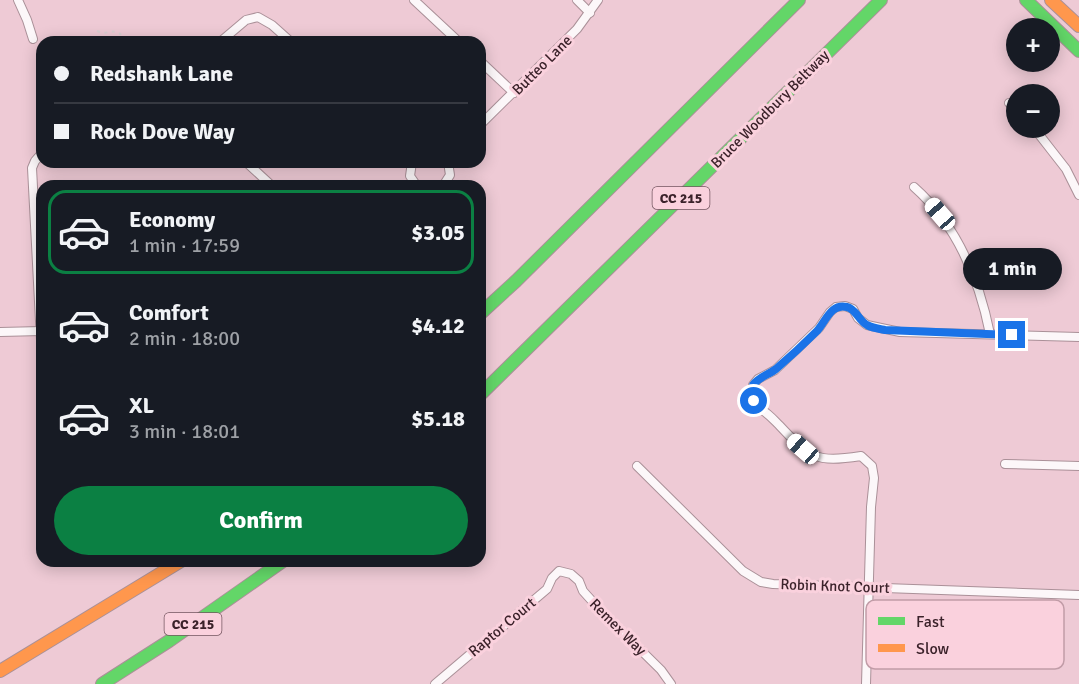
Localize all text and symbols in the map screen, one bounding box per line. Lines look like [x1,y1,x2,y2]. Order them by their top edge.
map controls [1006,18,1060,138]
button: + [1006,18,1060,72]
street label: Butteo Lane [508,31,576,99]
street label: Bruce Woodbury Beltway [707,46,833,172]
text: Redshank Lane [90,60,233,87]
button: − [1006,84,1060,138]
text: Rock Dove Way [90,118,235,145]
road number: CC 215 [652,187,710,209]
car [921,195,959,233]
icon: car [57,205,111,259]
text: Economy [129,206,215,233]
text: $3.05 [411,219,465,246]
text: 1 min · 17:59 [129,233,240,258]
callout: 1 min [962,248,1062,290]
text: 1 min [988,256,1037,281]
icon: car [57,298,111,352]
text: Comfort [129,299,209,326]
text: $4.12 [411,312,465,339]
route end [998,321,1025,348]
text: 2 min · 18:00 [129,326,240,351]
route start [740,387,767,414]
icon: car [57,391,111,445]
text: XL [129,392,154,419]
text: $5.18 [411,405,465,432]
text: 3 min · 18:01 [129,419,240,444]
car [784,430,822,468]
button: Confirm [54,486,468,555]
street label: Robin Knot Court [780,575,890,597]
street label: Raptor Court [465,594,539,660]
street label: Remex Way [586,595,650,659]
legend [866,600,1064,669]
text: Fast [916,612,945,632]
road number: CC 215 [164,613,222,635]
text: Slow [916,639,950,659]

